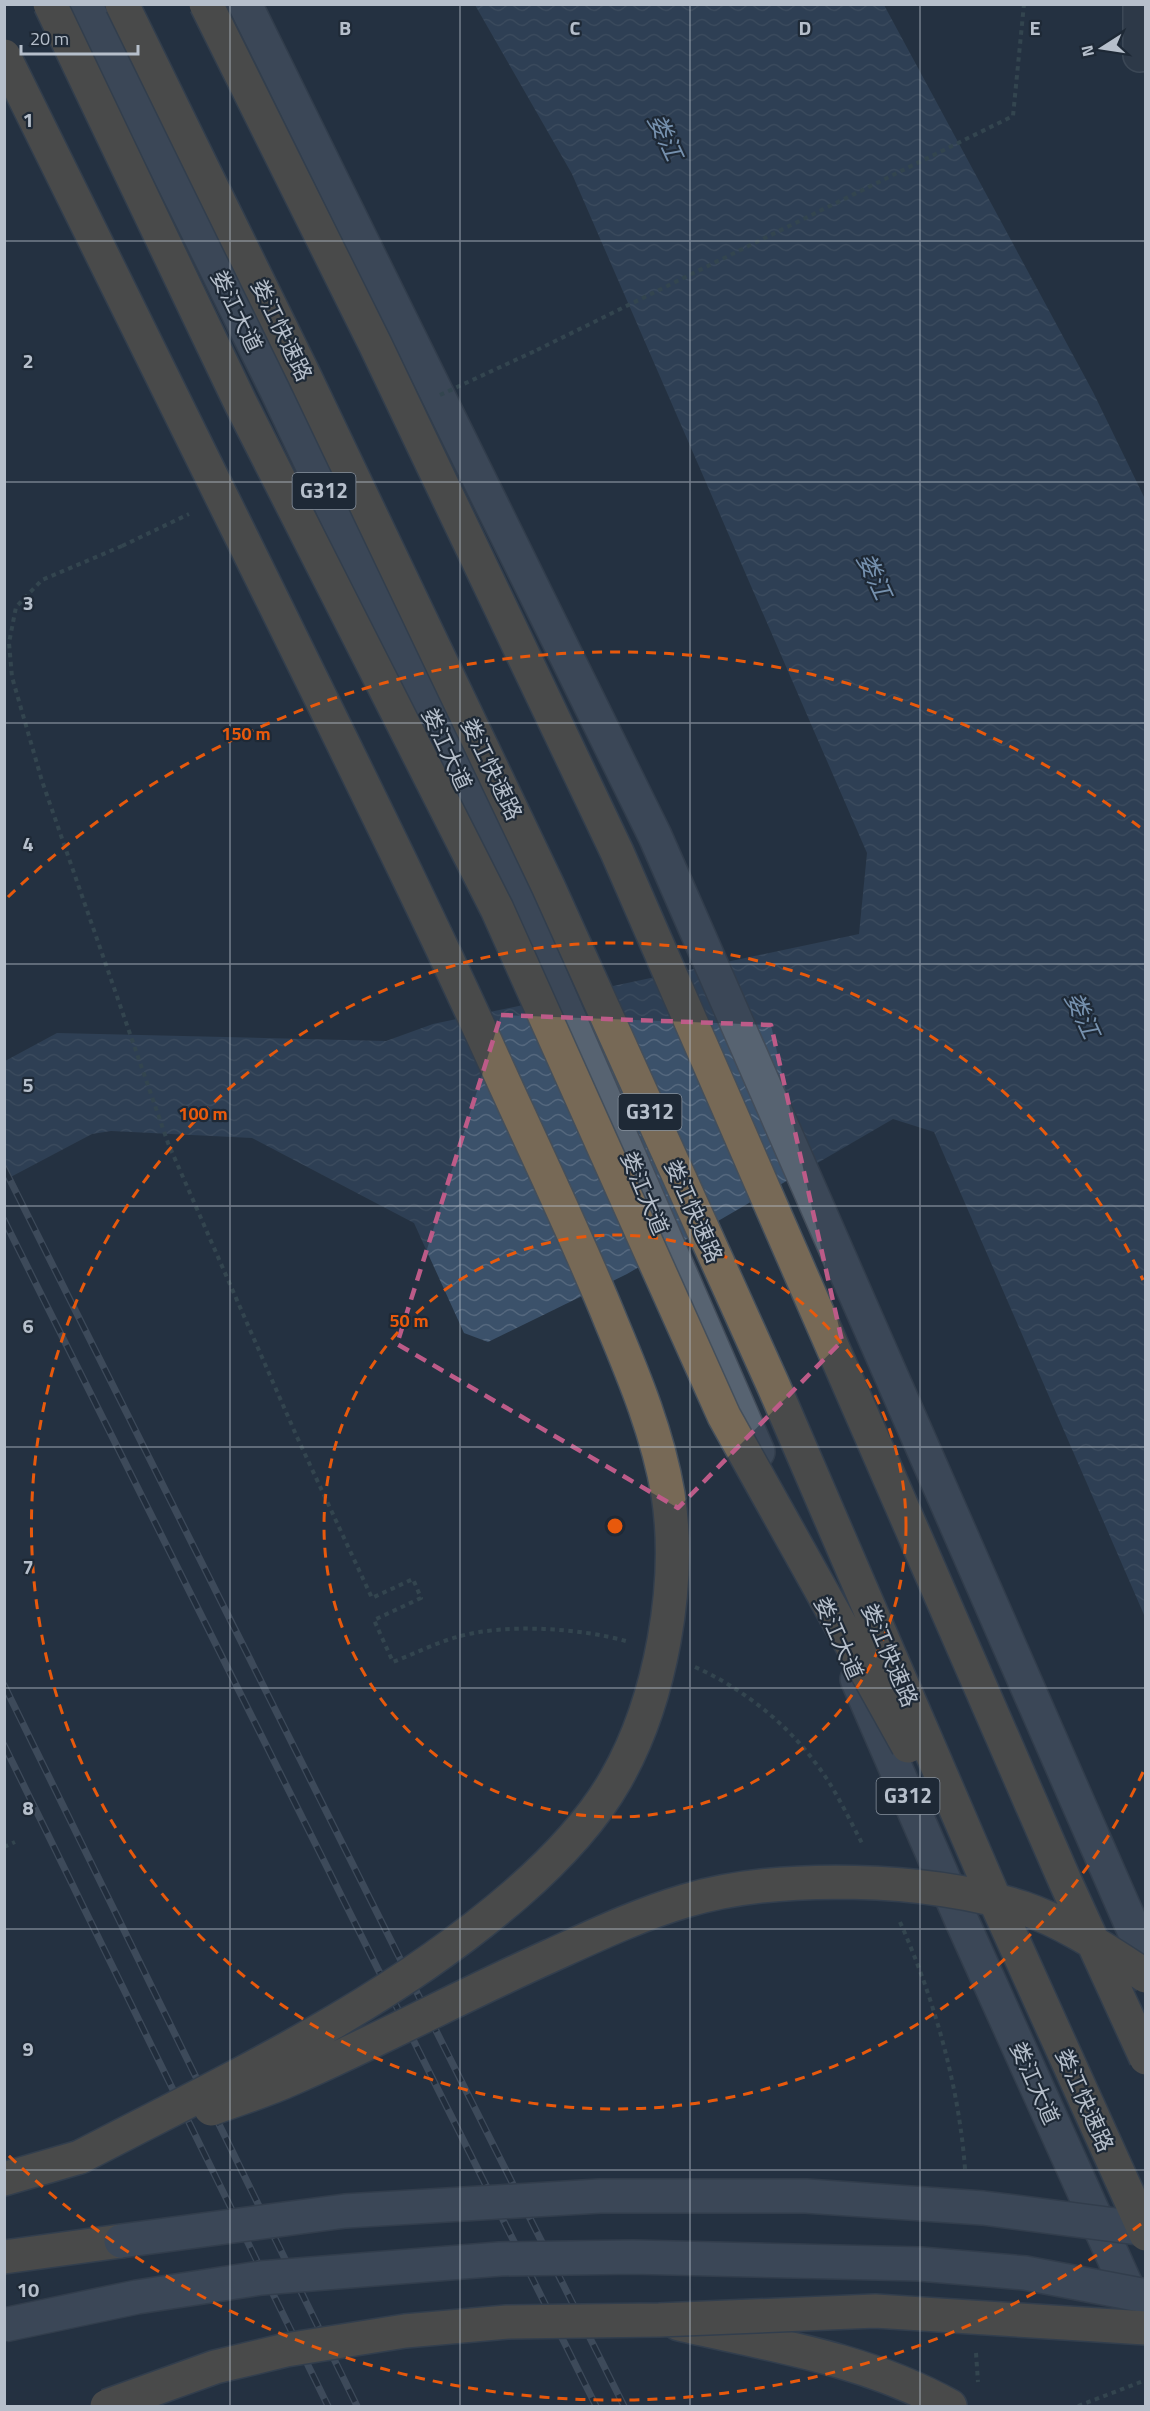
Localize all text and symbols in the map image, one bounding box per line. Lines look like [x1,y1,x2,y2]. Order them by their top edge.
text: B [339,12,351,43]
text: C [570,12,581,43]
text: D [799,12,811,43]
text: E [1029,12,1041,43]
scale bar [21,18,138,56]
north arrow [1072,18,1132,78]
text: 20 m [30,25,69,52]
text: N [1074,43,1100,59]
text: 1 [22,104,34,135]
water label: 娄江 [639,107,694,169]
street label: 娄江大道 [202,264,272,358]
street label: 娄江快速路 [243,273,321,387]
text: 2 [22,345,34,376]
road number: G312 [292,473,356,509]
water label: 娄江 [848,546,903,608]
text: 3 [22,587,34,618]
street label: 娄江大道 [413,702,481,796]
street label: 娄江快速路 [453,712,531,826]
text: 150 m [221,720,271,747]
text: 4 [22,828,34,859]
water label: 娄江 [1056,985,1111,1047]
text: 5 [22,1069,34,1100]
road number: G312 [618,1094,682,1130]
text: 100 m [178,1100,228,1127]
street label: 娄江大道 [612,1146,678,1240]
street label: 娄江快速路 [656,1154,732,1268]
text: 50 m [389,1307,429,1334]
text: 6 [22,1310,34,1341]
centre of rings [605,1516,625,1536]
text: 7 [22,1551,34,1582]
street label: 娄江大道 [806,1591,872,1685]
street label: 娄江快速路 [853,1598,927,1712]
road number: G312 [876,1778,940,1814]
text: 8 [22,1792,34,1823]
text: 9 [22,2033,34,2064]
street label: 娄江大道 [1002,2036,1068,2130]
street label: 娄江快速路 [1047,2043,1123,2157]
text: 10 [17,2274,39,2305]

